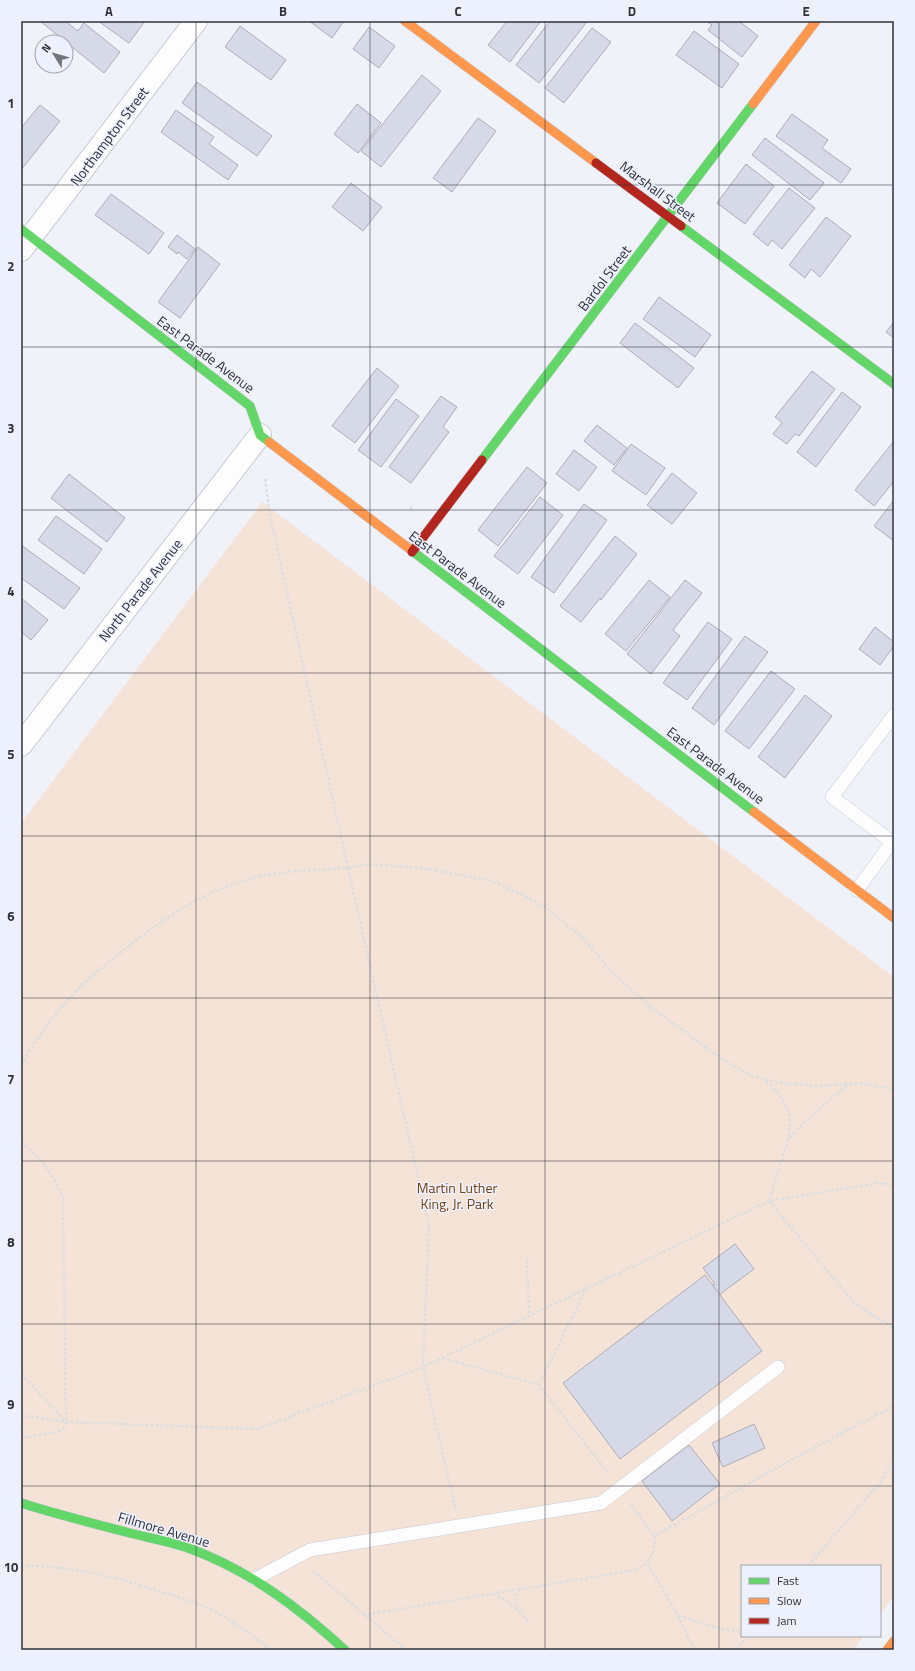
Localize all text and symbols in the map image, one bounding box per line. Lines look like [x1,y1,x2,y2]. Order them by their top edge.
text: A [105,1,113,21]
text: B [279,1,287,21]
text: C [454,1,462,21]
text: D [628,1,636,21]
text: E [802,1,810,21]
north arrow [34,34,74,74]
text: N [37,40,55,56]
street label: Northampton Street [65,82,153,190]
text: 1 [7,93,15,113]
street label: Marshall Street [616,155,700,227]
street label: Bardol Street [572,241,636,315]
text: 2 [7,256,15,276]
street label: East Parade Avenue [153,310,259,398]
text: 3 [7,418,15,438]
street label: East Parade Avenue [405,525,511,613]
street label: North Parade Avenue [93,534,187,646]
text: 4 [7,581,15,601]
street label: East Parade Avenue [663,721,769,809]
text: 5 [7,744,15,764]
text: 6 [7,906,15,926]
text: 7 [7,1069,15,1089]
park label: Martin Luther King, Jr. Park [417,1177,497,1214]
text: 8 [7,1232,15,1252]
text: 9 [7,1394,15,1414]
street label: Fillmore Avenue [116,1506,212,1552]
text: 10 [4,1557,18,1577]
legend [741,1565,881,1637]
text: Fast [777,1571,800,1590]
text: Slow [777,1591,802,1610]
text: Jam [777,1611,797,1630]

